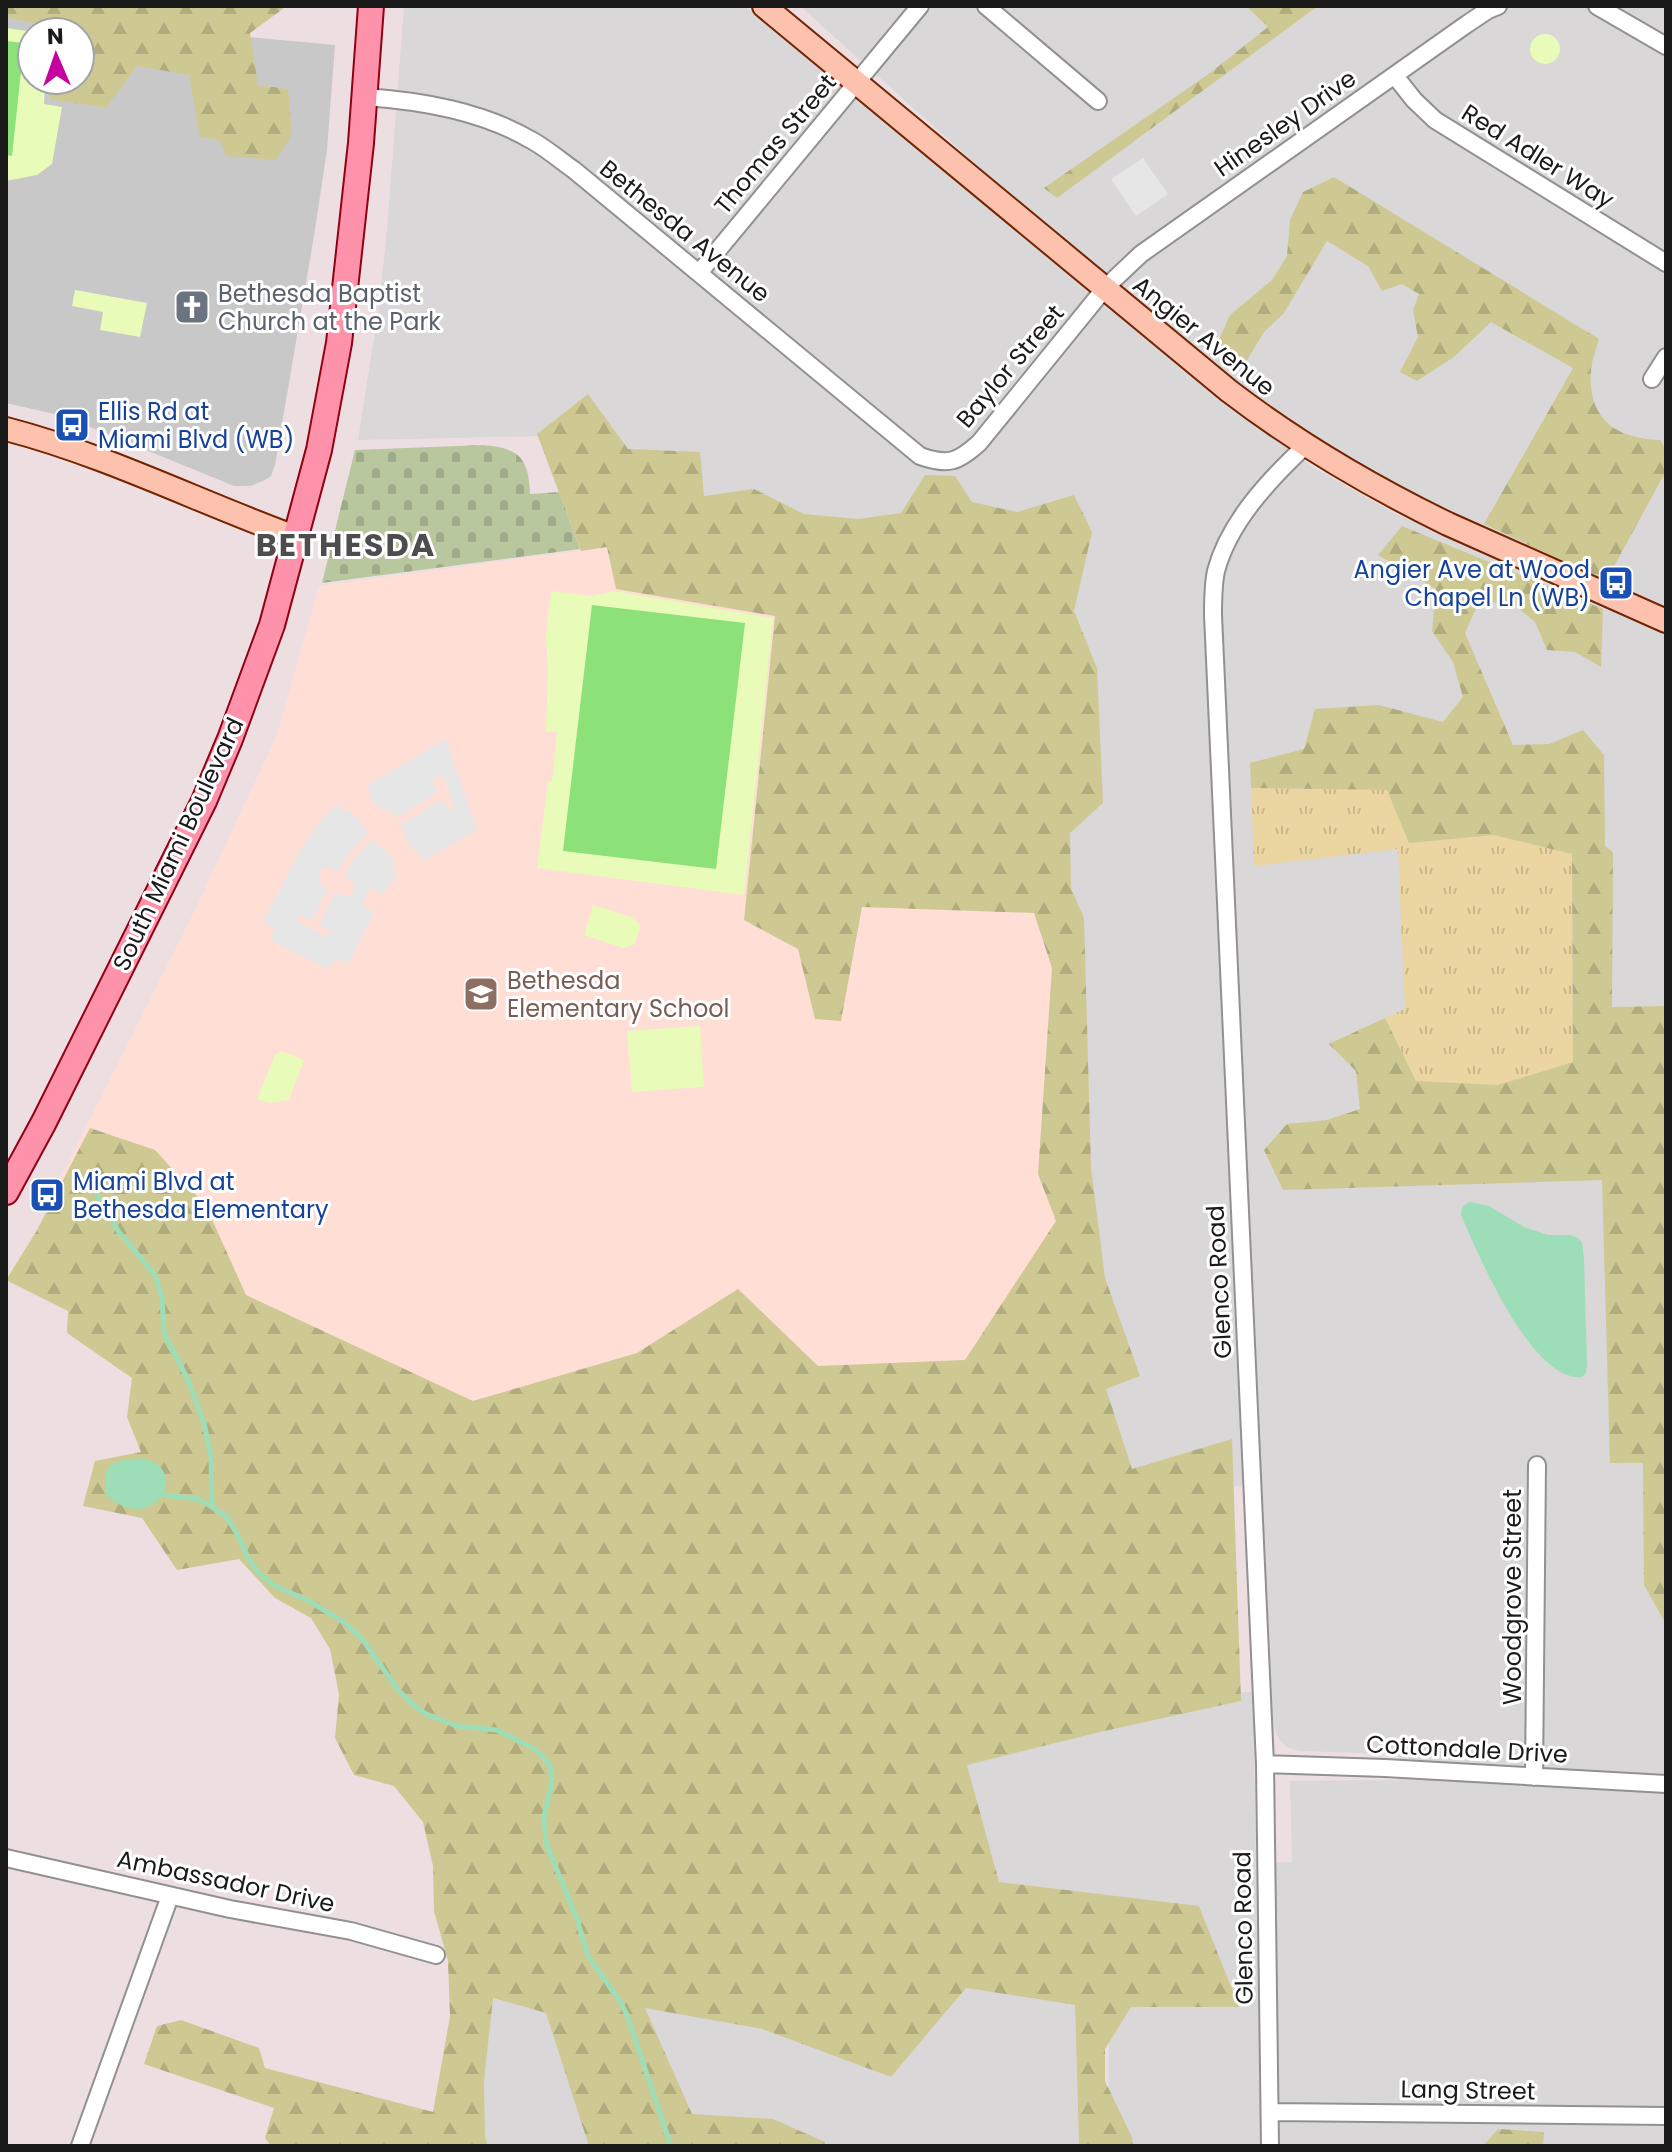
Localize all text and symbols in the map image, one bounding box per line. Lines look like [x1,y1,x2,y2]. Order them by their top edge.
north arrow [16,16,96,96]
text: N [47,21,64,52]
street label: Hinesley Drive [1207,62,1363,184]
street label: Thomas Street [706,67,844,221]
street label: Red Adler Way [1456,96,1621,216]
street label: Bethesda Avenue [593,152,777,310]
street label: Angier Avenue [1126,268,1282,404]
place label: Bethesda Baptist Church at the Park [218,277,441,338]
church icon: Bethesda Baptist Church at the Park [173,288,211,326]
street label: Baylor Street [949,297,1071,435]
place label: Ellis Rd at Miami Blvd (WB) [98,395,294,456]
bus stop icon: Ellis Rd at Miami Blvd (WB) [53,406,91,444]
district label: BETHESDA [256,522,436,567]
place label: Angier Ave at Wood Chapel Ln (WB) [1353,553,1590,614]
bus stop icon: Angier Ave at Wood Chapel Ln (WB) [1597,564,1635,602]
street label: South Miami Boulevard [105,712,251,976]
place label: Bethesda Elementary School [507,964,730,1025]
school or university icon: Bethesda Elementary School [462,975,500,1013]
place label: Miami Blvd at Bethesda Elementary [73,1165,329,1226]
bus stop icon: Miami Blvd at Bethesda Elementary [28,1176,66,1214]
street label: Glenco Road [1199,1204,1239,1360]
street label: Woodgrove Street [1496,1489,1529,1705]
street label: Cottondale Drive [1365,1727,1569,1771]
street label: Ambassador Drive [114,1842,338,1920]
street label: Glenco Road [1225,1851,1261,2005]
street label: Lang Street [1400,2072,1536,2108]

